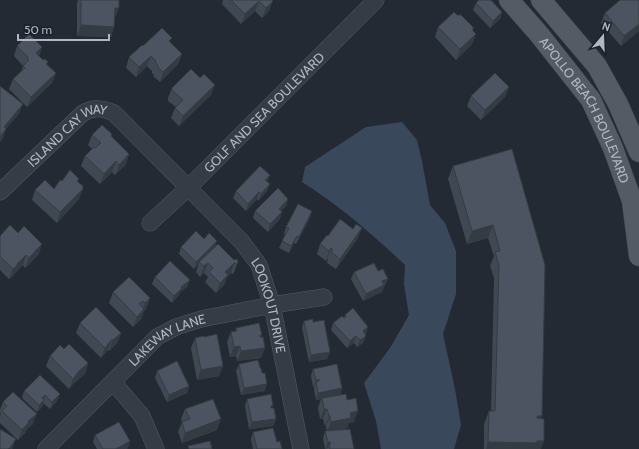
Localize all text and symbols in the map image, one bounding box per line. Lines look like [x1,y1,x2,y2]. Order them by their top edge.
scale bar [18,16,109,42]
north arrow [583,16,623,56]
text: N [600,19,612,34]
text: 50 m [24,22,52,37]
street label: APOLLO BEACH BOULEVARD [536,34,633,185]
street label: GOLF AND SEA BOULEVARD [200,49,327,176]
street label: ISLAND CAY WAY [24,101,109,170]
street label: LOOKOUT DRIVE [248,254,289,354]
street label: LAKEWAY LANE [125,310,207,369]

